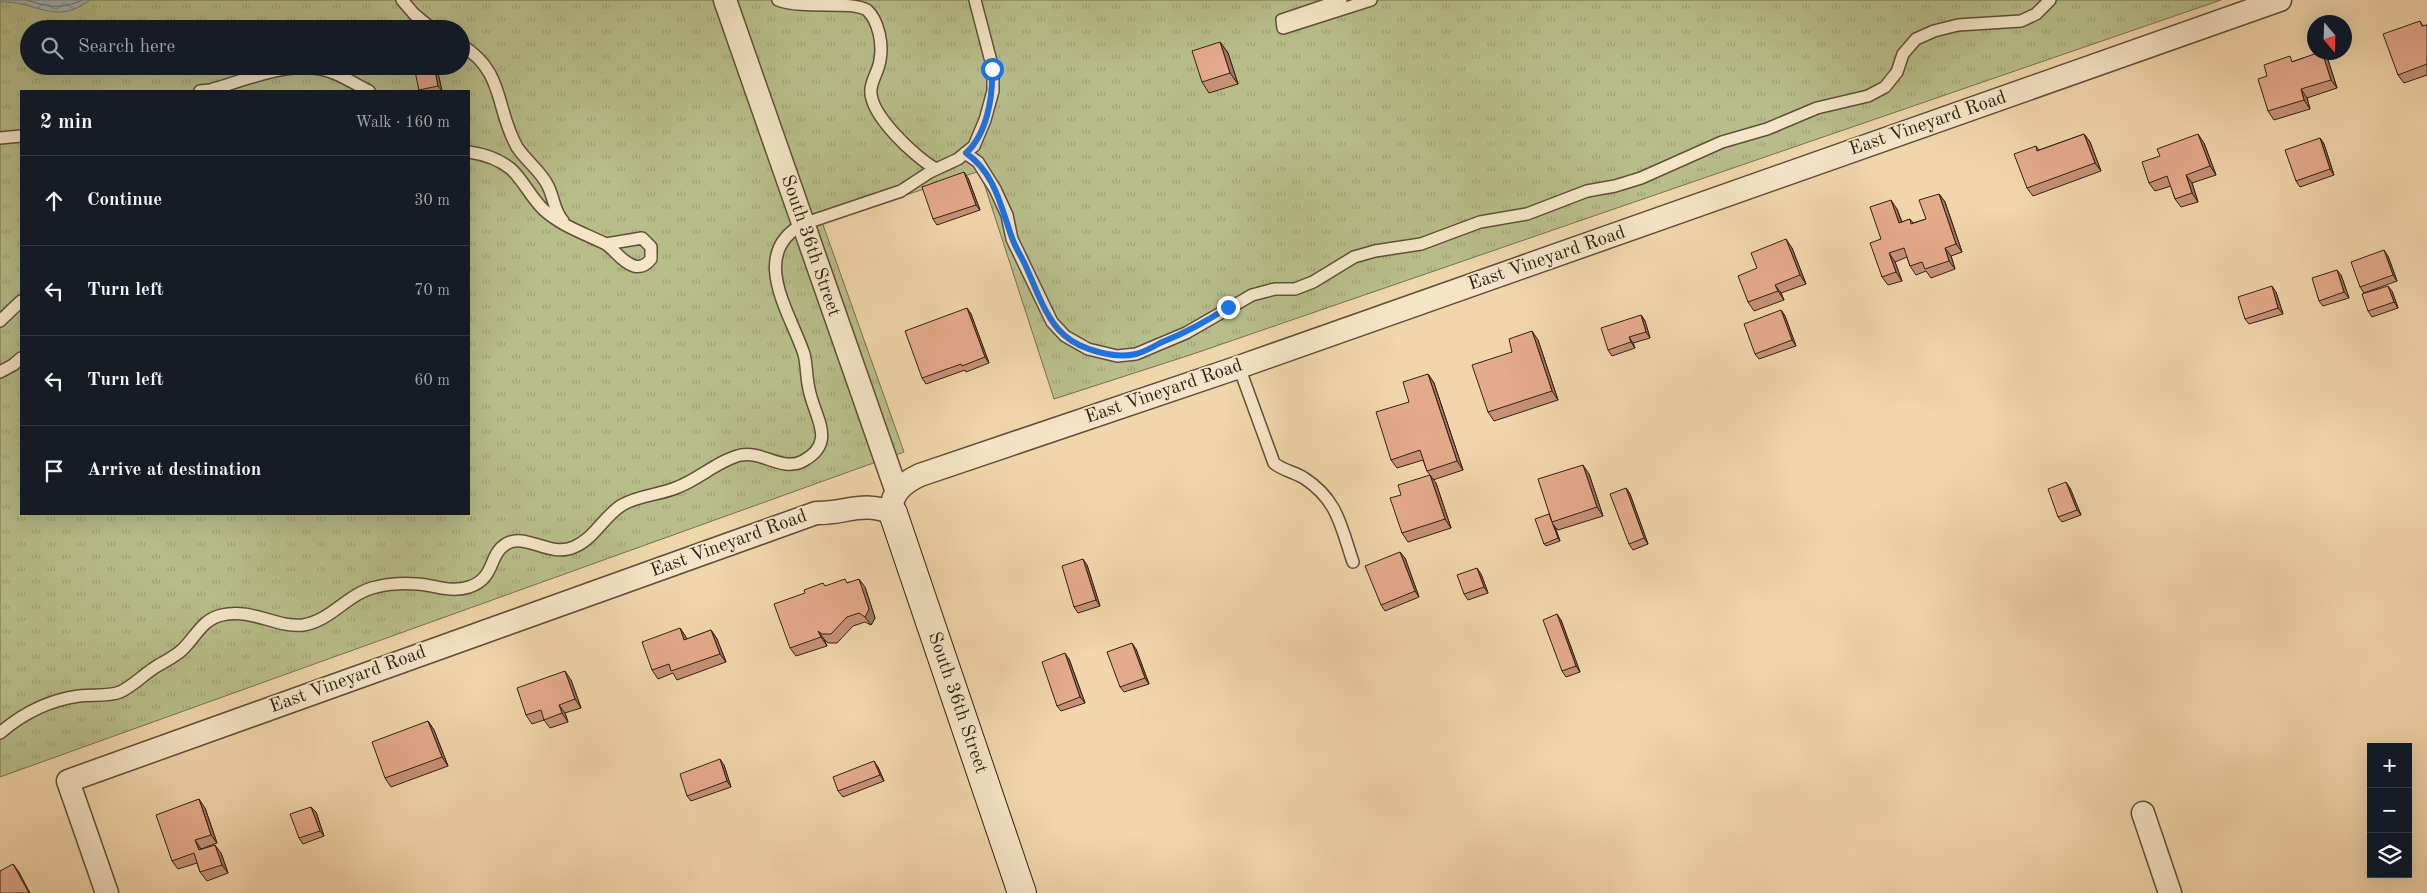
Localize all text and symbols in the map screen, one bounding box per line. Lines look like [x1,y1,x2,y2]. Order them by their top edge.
north arrow [2307,15,2352,60]
search box [20,20,470,75]
icon: search [38,34,66,62]
text: Search here [78,38,175,57]
route start [981,58,1004,81]
street label: East Vineyard Road [1847,88,2009,160]
text: 2 min [40,112,93,133]
text: Walk · 160 m [355,115,450,131]
street label: South 36th Street [777,173,843,319]
icon: ahead [40,187,68,215]
text: Continue [87,191,162,210]
text: 30 m [414,193,450,209]
street label: East Vineyard Road [1466,223,1628,295]
icon: left [40,277,68,305]
text: Turn left [87,281,164,300]
text: 70 m [414,283,450,299]
route end [1217,296,1240,319]
street label: East Vineyard Road [1083,356,1245,428]
icon: left [40,367,68,395]
text: Turn left [87,371,164,390]
text: 60 m [414,373,450,389]
icon: arrive [40,457,68,485]
text: Arrive at destination [87,461,261,480]
street label: East Vineyard Road [648,507,810,581]
street label: South 36th Street [924,630,990,776]
street label: East Vineyard Road [267,643,429,717]
map controls [2367,743,2412,878]
button: + [2367,743,2412,788]
button: − [2367,788,2412,833]
button: layers [2367,833,2412,878]

